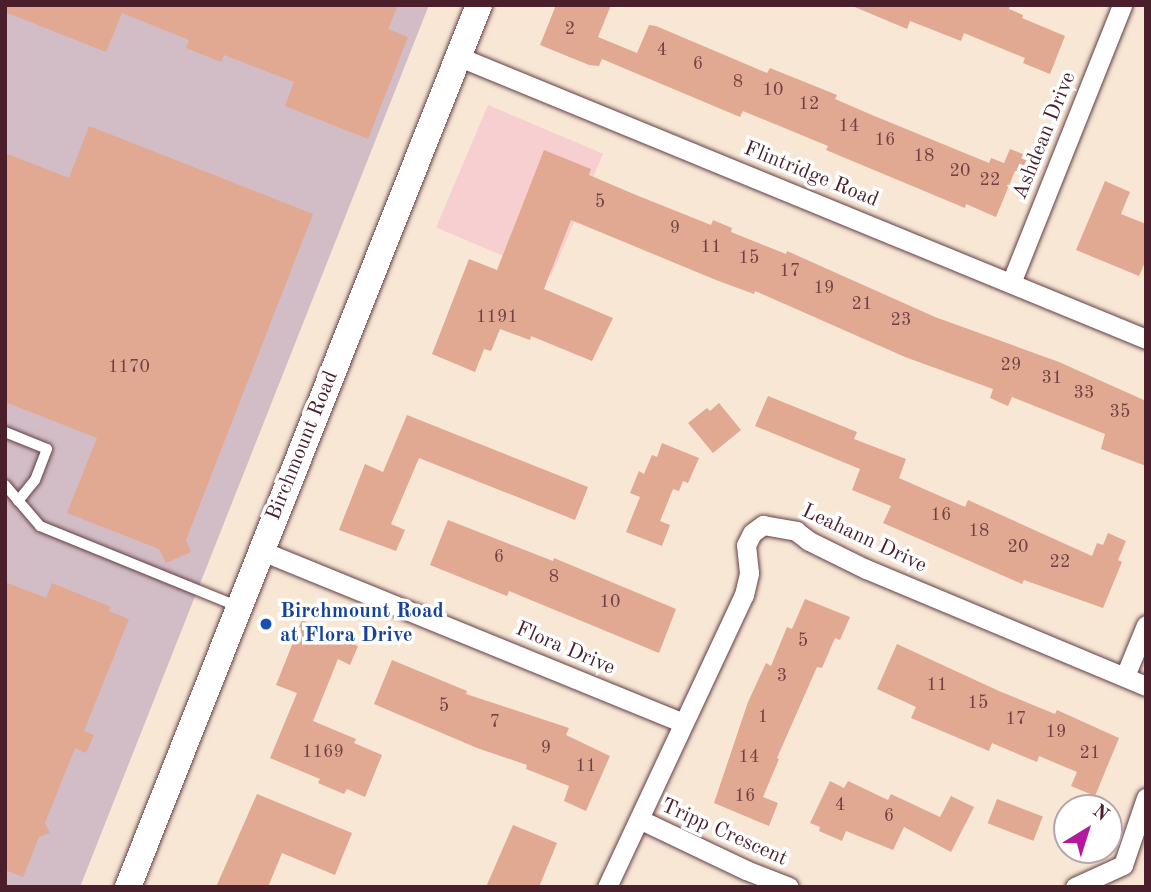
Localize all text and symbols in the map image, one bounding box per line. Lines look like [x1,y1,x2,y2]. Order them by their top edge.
house number: 2 [565,18,575,40]
house number: 4 [657,39,667,61]
house number: 6 [693,53,703,75]
street label: Ashdean Drive [1008,69,1082,203]
house number: 8 [733,71,743,93]
house number: 10 [763,79,783,101]
house number: 12 [799,93,819,115]
house number: 14 [839,115,859,137]
house number: 16 [875,129,895,151]
street label: Flintridge Road [740,137,882,213]
house number: 18 [914,145,934,167]
house number: 20 [950,160,970,182]
house number: 22 [980,169,1000,191]
house number: 5 [595,191,605,213]
house number: 9 [670,217,680,239]
house number: 11 [701,236,721,258]
house number: 15 [739,247,759,269]
house number: 17 [780,260,800,282]
house number: 19 [814,277,834,299]
house number: 21 [852,293,872,315]
house number: 1191 [476,306,518,328]
house number: 23 [891,309,911,331]
house number: 29 [1001,354,1021,376]
house number: 1170 [108,356,150,378]
house number: 31 [1042,367,1062,389]
street label: Birchmount Road [262,368,344,524]
house number: 33 [1074,382,1094,404]
house number: 35 [1110,401,1130,423]
street label: Leahann Drive [798,499,930,579]
house number: 16 [931,504,951,526]
house number: 18 [969,520,989,542]
house number: 20 [1008,536,1028,558]
house number: 6 [494,546,504,568]
house number: 22 [1050,551,1070,573]
house number: 8 [549,566,559,588]
house number: 10 [600,591,620,613]
place label: Birchmount Road at Flora Drive [280,599,444,649]
marker: Birchmount Road at Flora Drive [258,616,274,632]
street label: Flora Drive [511,617,619,681]
house number: 5 [798,630,808,652]
house number: 3 [777,665,787,687]
house number: 11 [927,674,947,696]
house number: 15 [968,692,988,714]
house number: 5 [439,695,449,717]
house number: 1 [758,706,768,728]
house number: 17 [1006,708,1026,730]
house number: 7 [490,711,500,733]
house number: 19 [1046,721,1066,743]
house number: 9 [541,737,551,759]
house number: 1169 [302,741,344,763]
house number: 21 [1080,742,1100,764]
house number: 14 [739,746,759,768]
house number: 11 [576,755,596,777]
house number: 16 [735,785,755,807]
street label: Tripp Crescent [657,794,791,872]
house number: 4 [835,794,845,816]
north arrow [1053,794,1123,864]
text: N [1088,802,1112,826]
house number: 6 [884,805,894,827]

